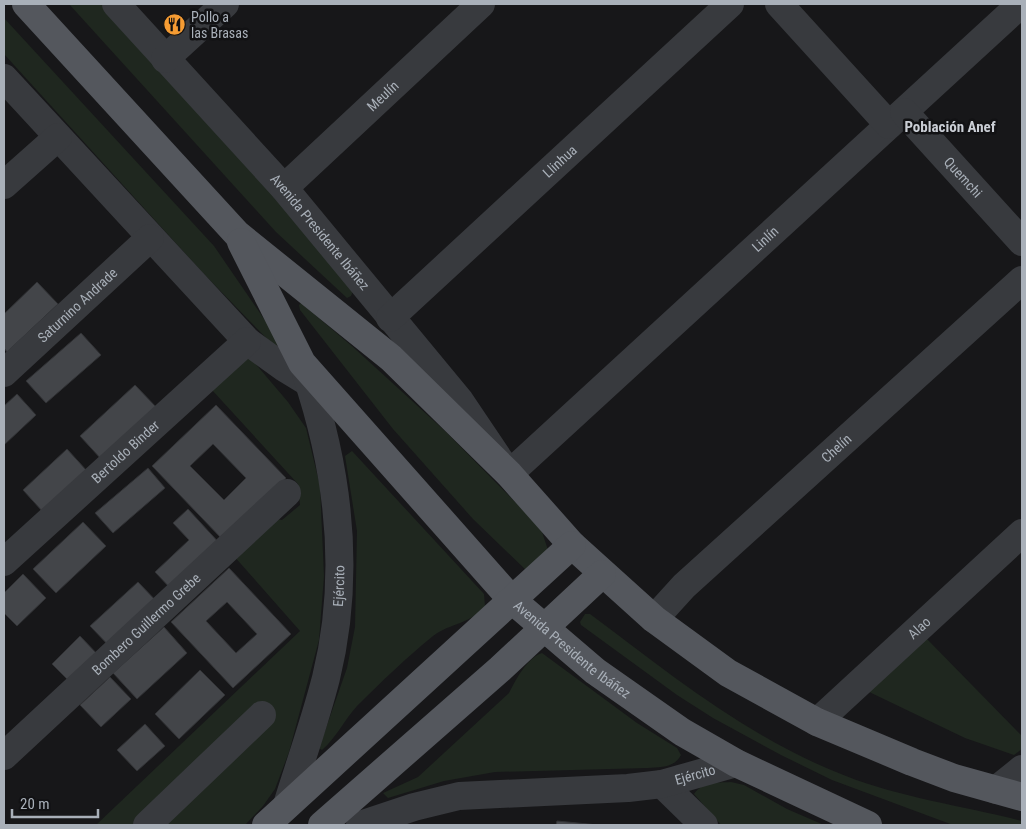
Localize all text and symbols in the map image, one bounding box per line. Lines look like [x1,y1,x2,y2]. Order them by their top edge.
place label: Pollo a las Brasas [191,9,248,41]
restaurant icon: Pollo a las Brasas [163,13,187,37]
street label: Meulín [364,77,402,114]
district label: Población Anef [904,118,996,136]
street label: Llinhua [540,142,580,181]
street label: Quemchi [941,154,985,201]
street label: Avenida Presidente Ibáñez [267,171,373,293]
street label: Linlín [749,223,782,255]
street label: Saturnino Andrade [34,264,121,346]
street label: Bertoldo Binder [88,417,162,486]
street label: Chelín [818,431,854,466]
street label: Ejército [330,565,347,607]
street label: Bombero Guillermo Grebe [89,569,204,678]
street label: Avenida Presidente Ibáñez [510,597,634,701]
street label: Alao [905,613,934,642]
street label: Ejército [673,761,717,788]
scale bar [12,786,99,818]
text: 20 m [20,795,50,813]

